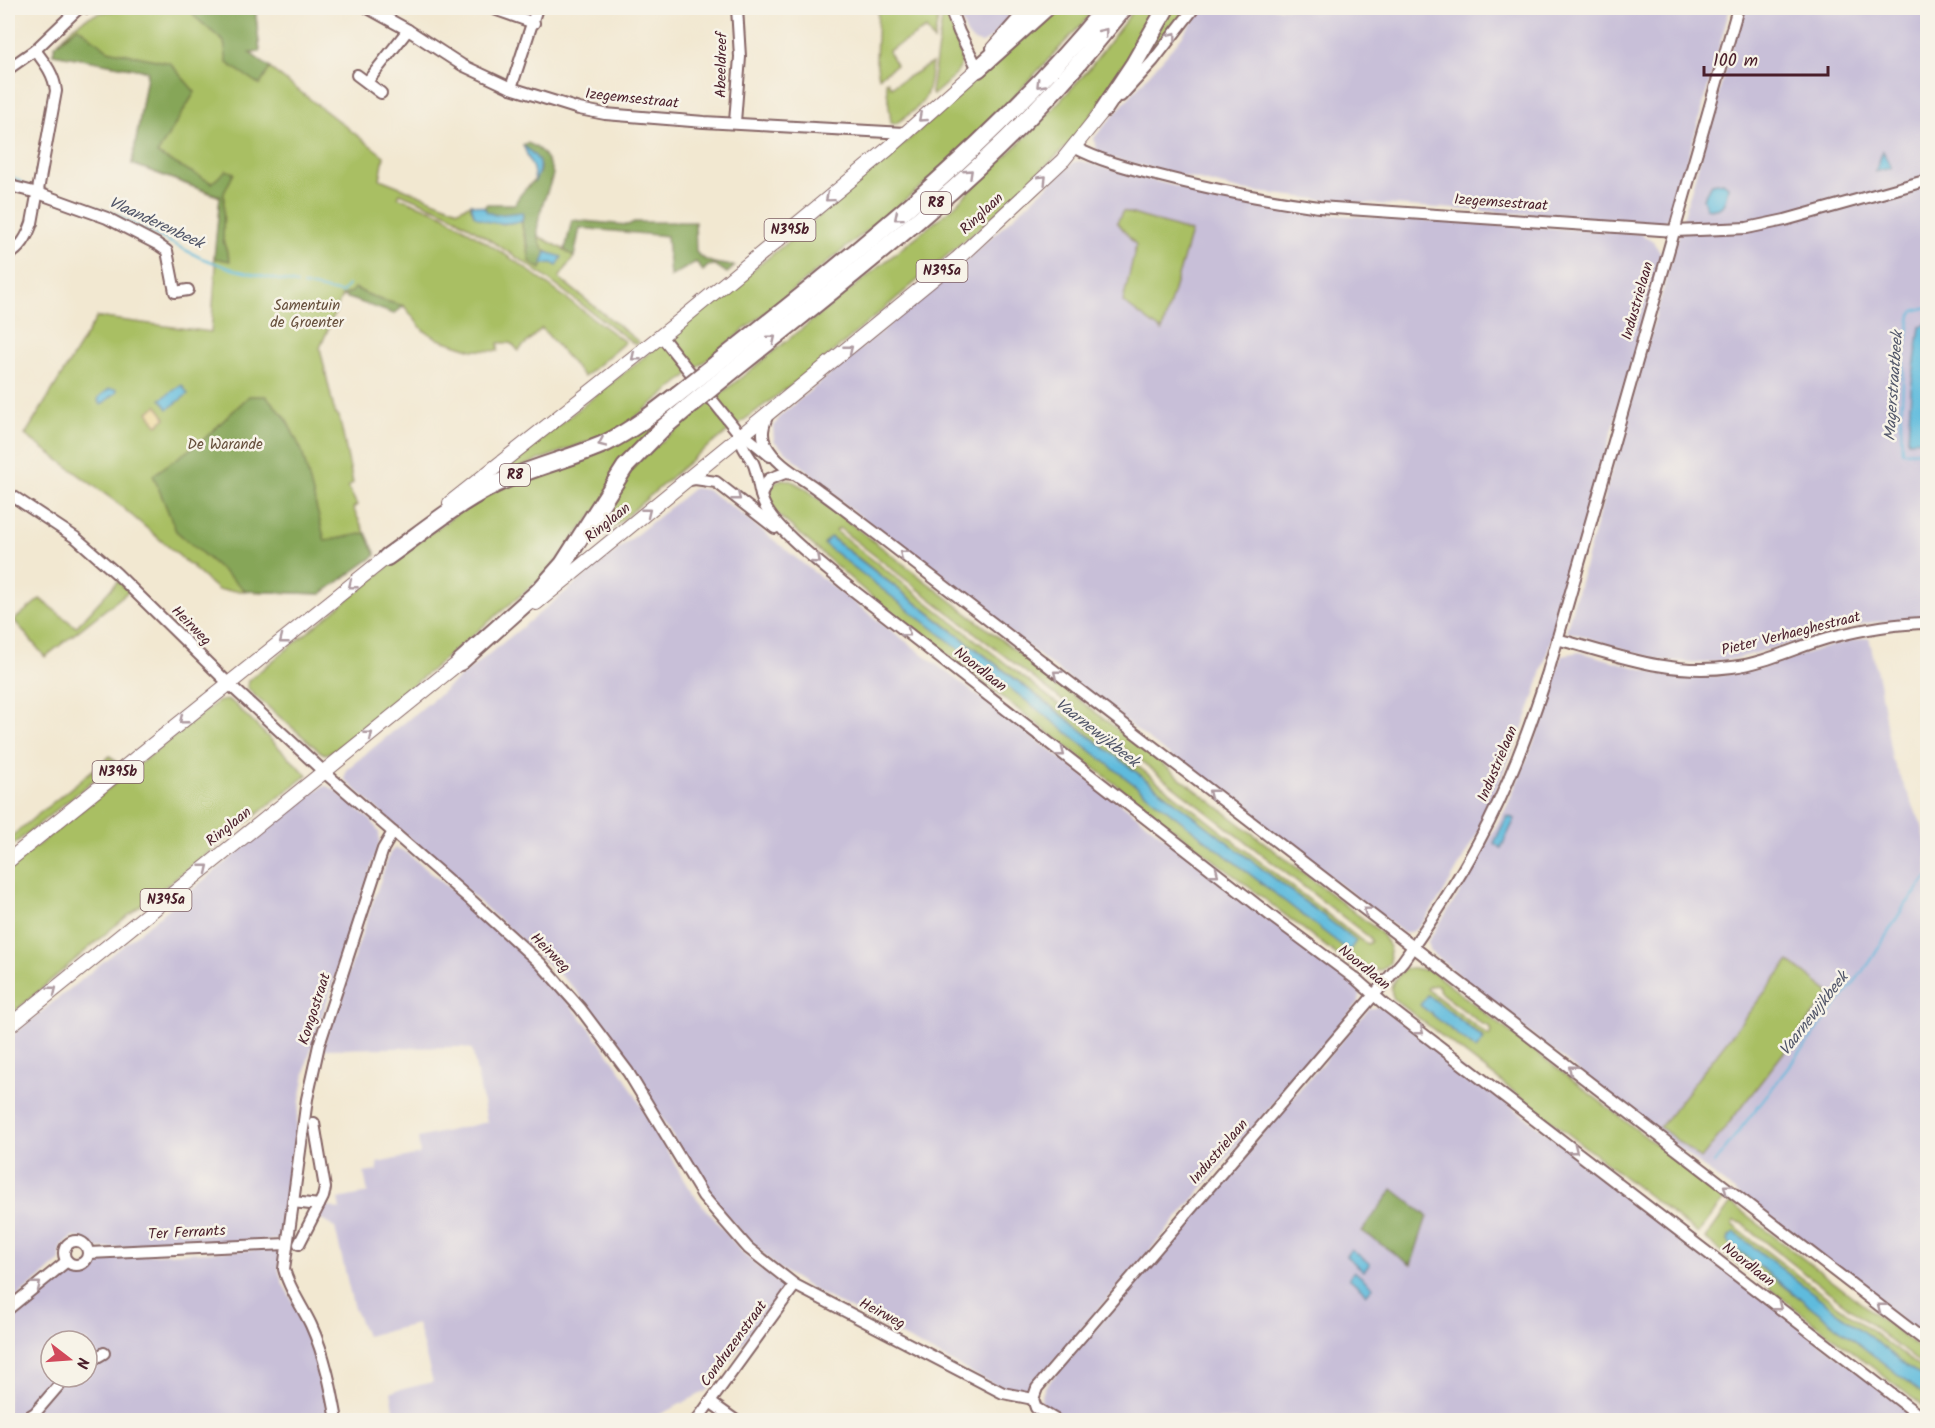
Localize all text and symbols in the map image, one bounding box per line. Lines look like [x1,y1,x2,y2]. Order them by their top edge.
one-way arrow [1096,28,1107,39]
street label: Abeeldreef [709,31,735,98]
one-way arrow [1165,32,1176,43]
scale bar [1704,39,1828,77]
text: 100 m [1713,47,1758,76]
one-way arrow [1036,77,1047,87]
street label: Izegemsestraat [584,82,680,116]
one-way arrow [918,111,929,122]
one-way arrow [962,169,973,180]
one-way arrow [1035,175,1046,186]
street label: Ringlaan [954,187,1010,241]
street label: Izegemsestraat [1453,188,1549,218]
water label: Vlaanderenbeek [104,190,210,257]
one-way arrow [825,190,836,201]
road number: R8 [921,192,951,214]
one-way arrow [894,210,905,221]
road number: N395b [764,219,816,241]
street label: Industrielaan [1615,259,1661,343]
road number: N395a [916,260,968,282]
park label: Samentuin de Groenter [270,294,345,335]
water label: Magerstraatbeek [1878,328,1910,442]
one-way arrow [765,336,776,347]
one-way arrow [842,345,853,356]
one-way arrow [631,349,642,360]
park label: De Warande [187,433,263,457]
one-way arrow [598,436,609,448]
road number: R8 [500,464,530,486]
one-way arrow [730,490,741,501]
street label: Ringlaan [580,497,636,549]
one-way arrow [640,508,651,519]
one-way arrow [899,551,910,562]
one-way arrow [810,553,821,564]
one-way arrow [348,578,359,589]
street label: Heirweg [165,600,217,652]
street label: Pieter Verhaeghestraat [1719,605,1863,663]
one-way arrow [901,625,912,636]
one-way arrow [278,633,289,644]
street label: Noordlaan [948,641,1012,699]
one-way arrow [1053,670,1064,681]
water label: Vaarnewijkbeek [1050,692,1146,775]
one-way arrow [179,713,190,724]
street label: Industrielaan [1471,722,1525,806]
one-way arrow [362,731,373,742]
one-way arrow [1055,745,1066,756]
road number: N395b [92,761,144,783]
one-way arrow [1207,789,1218,800]
street label: Ringlaan [201,801,257,853]
one-way arrow [198,865,209,876]
one-way arrow [1208,865,1219,876]
road number: N395a [140,889,192,911]
one-way arrow [1362,907,1373,918]
street label: Heirweg [524,927,576,979]
street label: Noordlaan [1332,939,1396,997]
water label: Vaarnewijkbeek [1773,965,1856,1061]
street label: Kongostraat [292,970,338,1048]
one-way arrow [46,987,57,998]
one-way arrow [1413,1024,1424,1035]
one-way arrow [1568,1065,1579,1076]
street label: Industrielaan [1184,1114,1254,1190]
one-way arrow [1568,1142,1579,1153]
one-way arrow [1722,1184,1733,1195]
street label: Ter Ferrants [148,1219,227,1247]
street label: Noordlaan [1716,1236,1780,1294]
one-way arrow [30,1282,41,1293]
street label: Heirweg [855,1292,909,1336]
street label: Condruzenstraat [694,1296,774,1392]
one-way arrow [1772,1300,1783,1311]
one-way arrow [1877,1303,1888,1314]
north arrow [39,1329,99,1389]
text: N [68,1354,95,1371]

